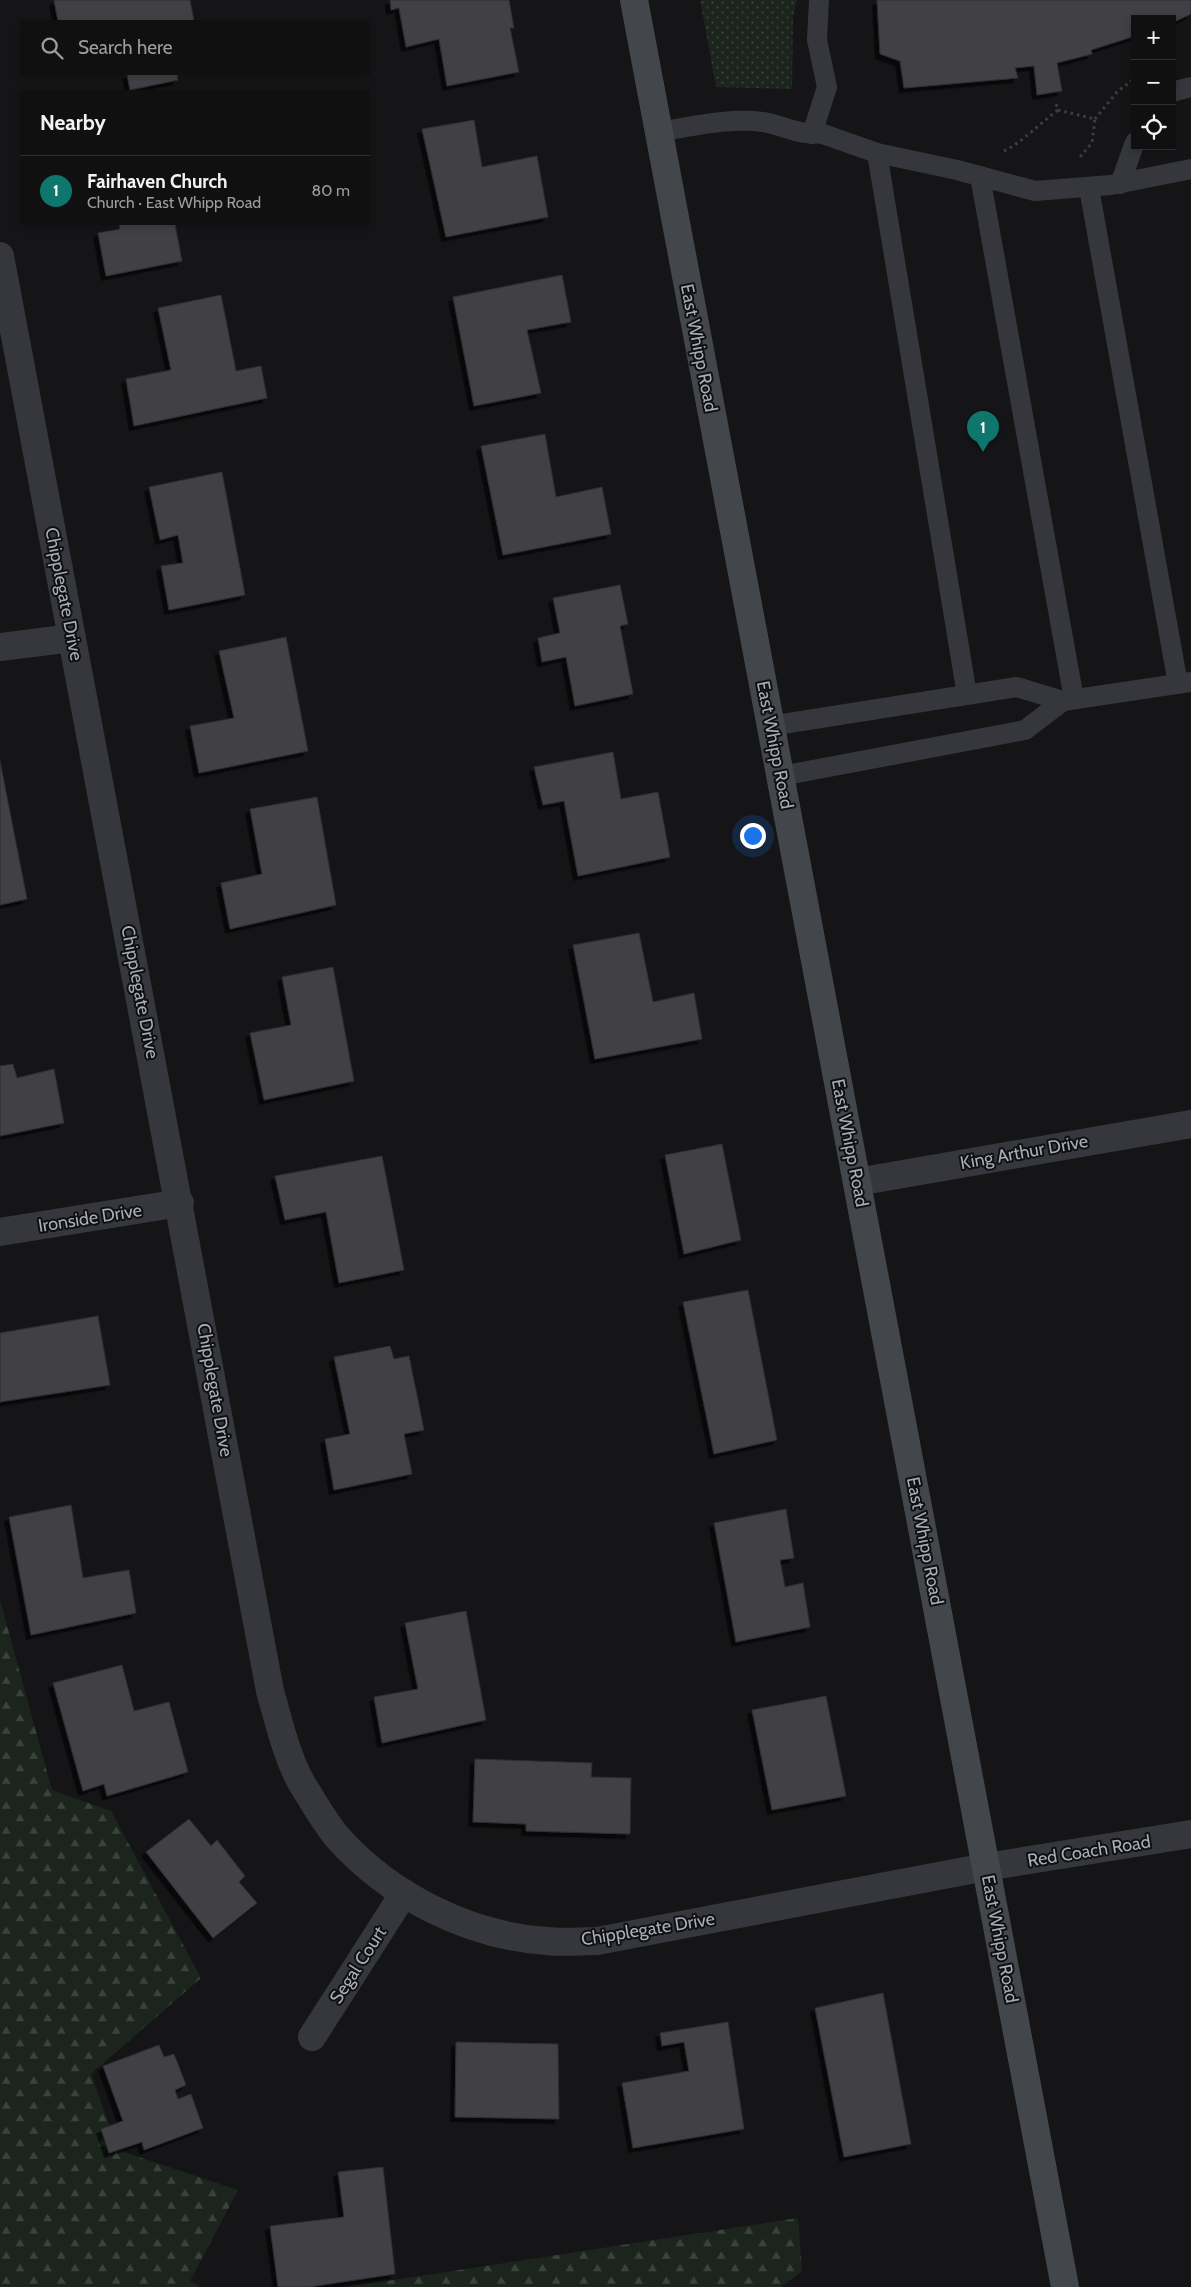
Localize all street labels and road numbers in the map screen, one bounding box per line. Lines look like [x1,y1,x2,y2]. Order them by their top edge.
street label: East Whipp Road [676,282,722,414]
street label: Chipplegate Drive [40,526,88,662]
street label: East Whipp Road [752,679,798,811]
street label: Chipplegate Drive [116,924,164,1060]
street label: East Whipp Road [827,1077,873,1209]
street label: King Arthur Drive [958,1130,1090,1174]
street label: Ironside Drive [37,1199,143,1237]
street label: Chipplegate Drive [192,1322,238,1458]
street label: East Whipp Road [902,1475,948,1607]
street label: Red Coach Road [1026,1830,1152,1872]
street label: East Whipp Road [977,1873,1023,2005]
street label: Chipplegate Drive [580,1908,716,1950]
street label: Segal Court [325,1922,391,2008]

